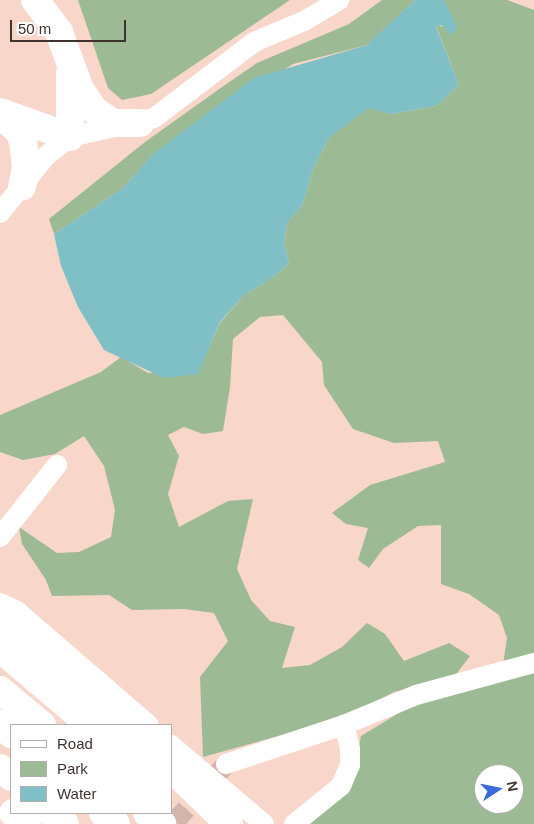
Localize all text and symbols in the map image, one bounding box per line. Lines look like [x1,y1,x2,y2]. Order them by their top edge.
scale bar [12,10,129,42]
text: 50 m [18,20,51,37]
legend [10,724,172,814]
text: Road [57,735,93,752]
text: Park [57,760,88,777]
north arrow [474,764,524,814]
text: N [504,780,522,793]
text: Water [57,785,96,802]

